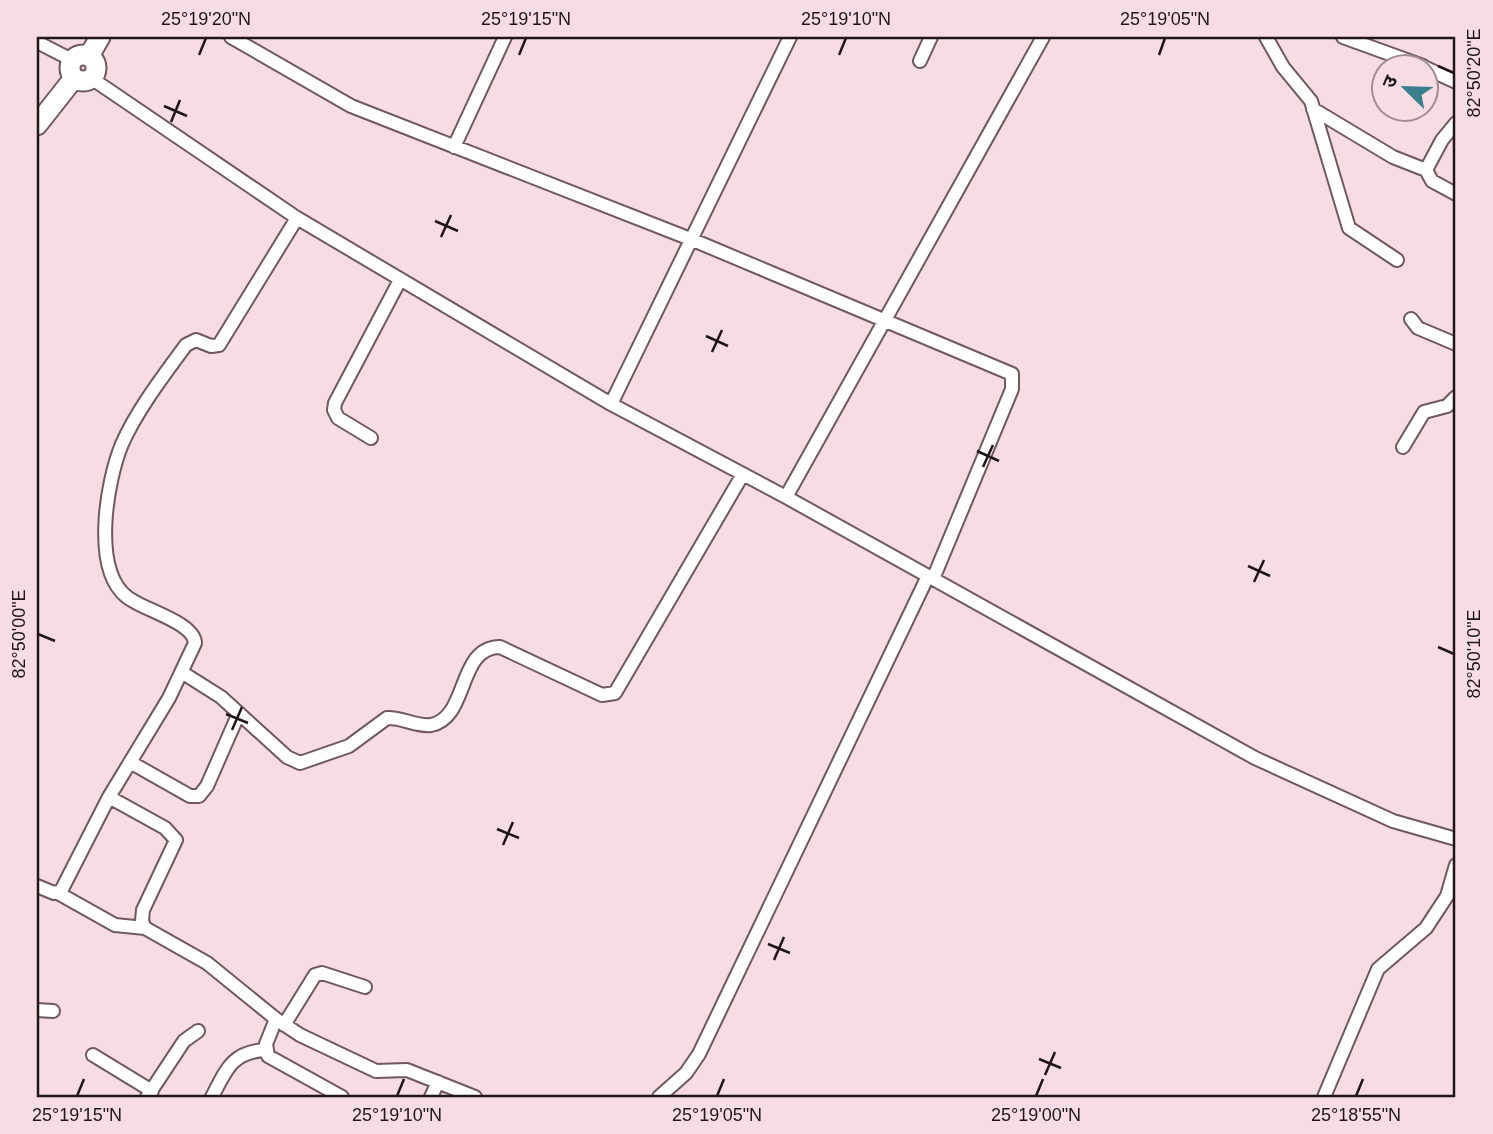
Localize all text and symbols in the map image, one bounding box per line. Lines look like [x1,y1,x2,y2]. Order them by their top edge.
text: 25°19'20"N [161,9,251,29]
text: 25°19'15"N [481,9,571,29]
text: 25°19'10"N [801,9,891,29]
text: 25°19'05"N [1120,9,1210,29]
text: 82°50'20"E [1464,28,1484,118]
north arrow [1370,52,1440,122]
text: उ [1378,72,1402,91]
text: 82°50'00"E [9,589,29,679]
text: 82°50'10"E [1464,609,1484,699]
text: 25°19'15"N [32,1105,122,1125]
text: 25°19'10"N [352,1105,442,1125]
text: 25°19'05"N [672,1105,762,1125]
text: 25°19'00"N [991,1105,1081,1125]
text: 25°18'55"N [1311,1105,1401,1125]

